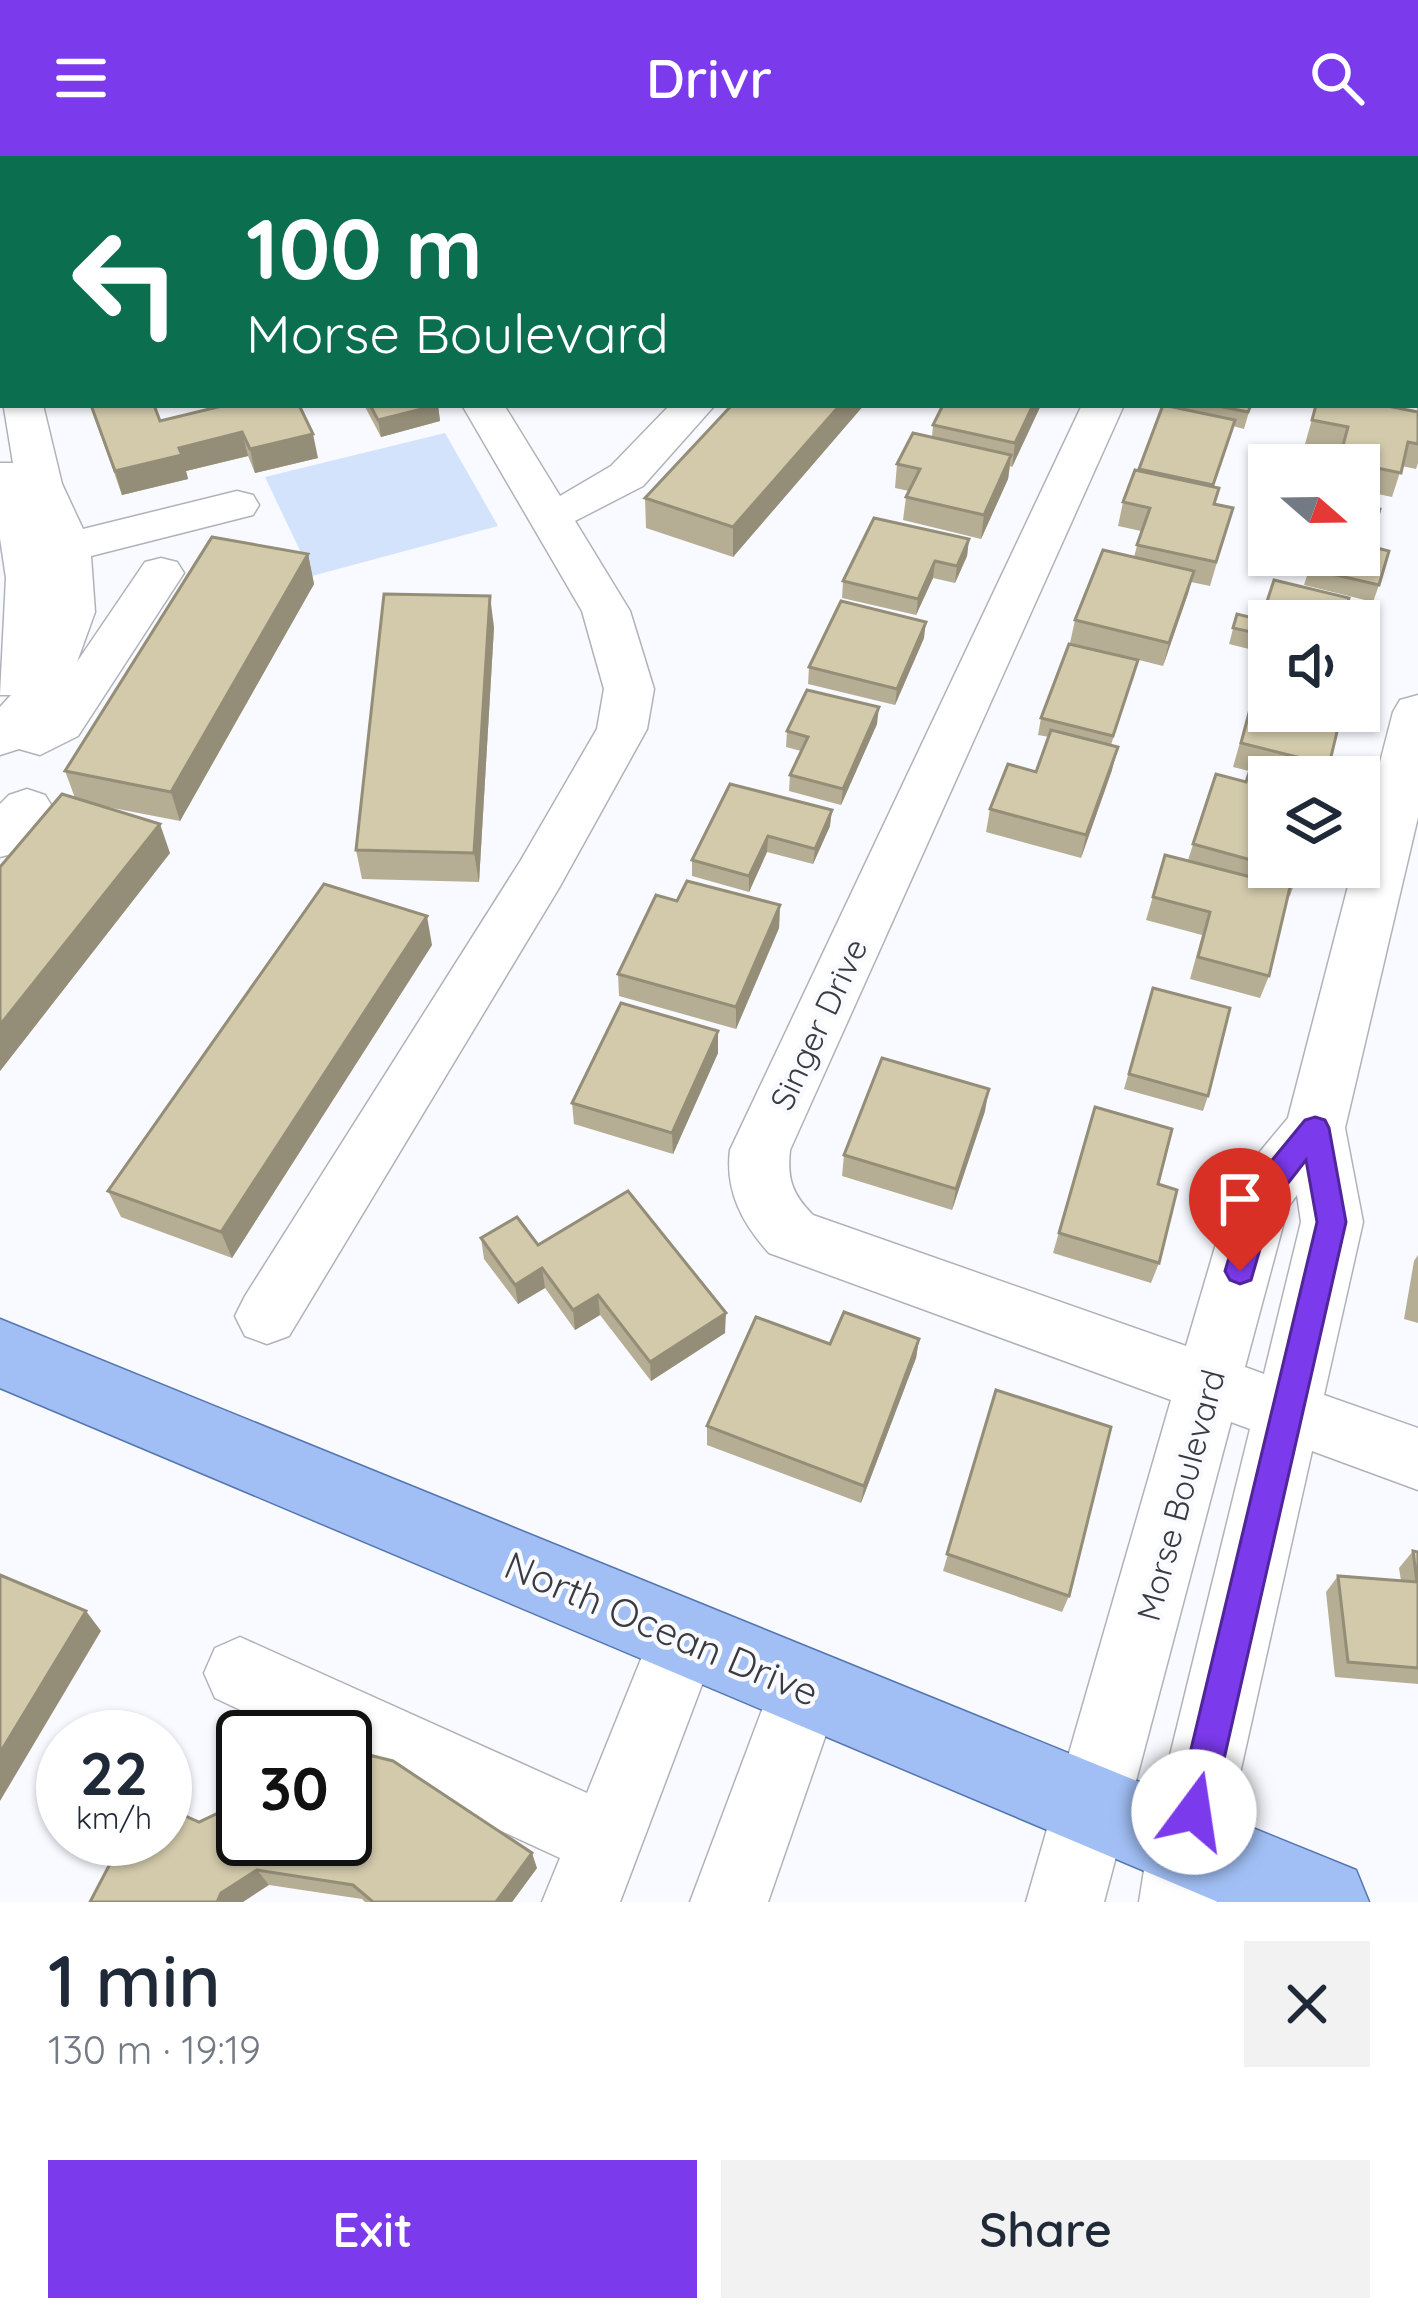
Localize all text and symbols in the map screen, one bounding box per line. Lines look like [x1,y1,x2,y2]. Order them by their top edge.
text: Drivr [646,44,772,112]
icon: menu [48,45,114,111]
icon: search [1304,45,1370,111]
text: 100 m [246,195,483,300]
icon: left [48,204,204,360]
text: Morse Boulevard [246,299,669,367]
north arrow [1248,444,1380,576]
map controls [1248,444,1380,888]
button: sound [1248,600,1380,732]
button: layers [1248,756,1380,888]
street label: Singer Drive [760,932,876,1116]
pin [1189,1148,1291,1271]
icon: arrive [1207,1166,1273,1232]
street label: Morse Boulevard [1127,1365,1233,1625]
street label: North Ocean Drive [498,1540,826,1716]
speed limit sign: 30 [216,1710,372,1866]
text: 22 [80,1735,148,1810]
position arrow [1131,1749,1257,1875]
text: km/h [76,1799,152,1837]
text: 1 min [48,1935,221,2025]
button: close [1244,1941,1370,2067]
text: 130 m · 19:19 [48,2025,261,2074]
button: Exit [48,2160,697,2298]
button: Share [721,2160,1370,2298]

